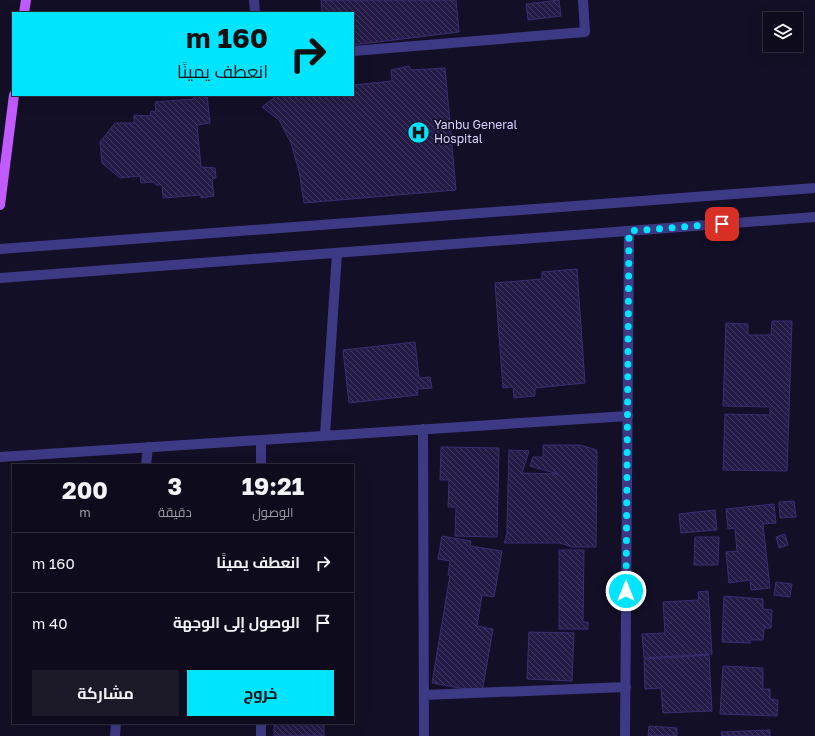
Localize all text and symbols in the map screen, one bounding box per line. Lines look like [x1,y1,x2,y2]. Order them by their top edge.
map controls [763,12,803,52]
button: layers [763,12,803,52]
text: 160 m [186,21,268,54]
icon: right [282,28,334,80]
text: انعطف يمينًا [177,60,268,82]
place label: Yanbu General Hospital [434,117,518,146]
hospital icon: Yanbu General Hospital [405,119,431,145]
pin [705,207,739,241]
icon: arrive [711,213,733,235]
text: 3 [167,471,182,500]
text: 19:21 [242,471,304,500]
text: 200 [62,475,108,504]
text: m [79,504,91,520]
text: دقيقة [158,504,192,520]
text: الوصول [252,504,294,520]
icon: right [312,552,334,574]
text: انعطف يمينًا [216,553,300,571]
text: 160 m [32,554,75,572]
position arrow [605,570,647,612]
icon: arrive [312,612,334,634]
text: الوصول إلى الوجهة [173,613,300,631]
text: 40 m [32,614,68,632]
button: مشاركة [32,670,179,716]
button: خروج [187,670,334,716]

